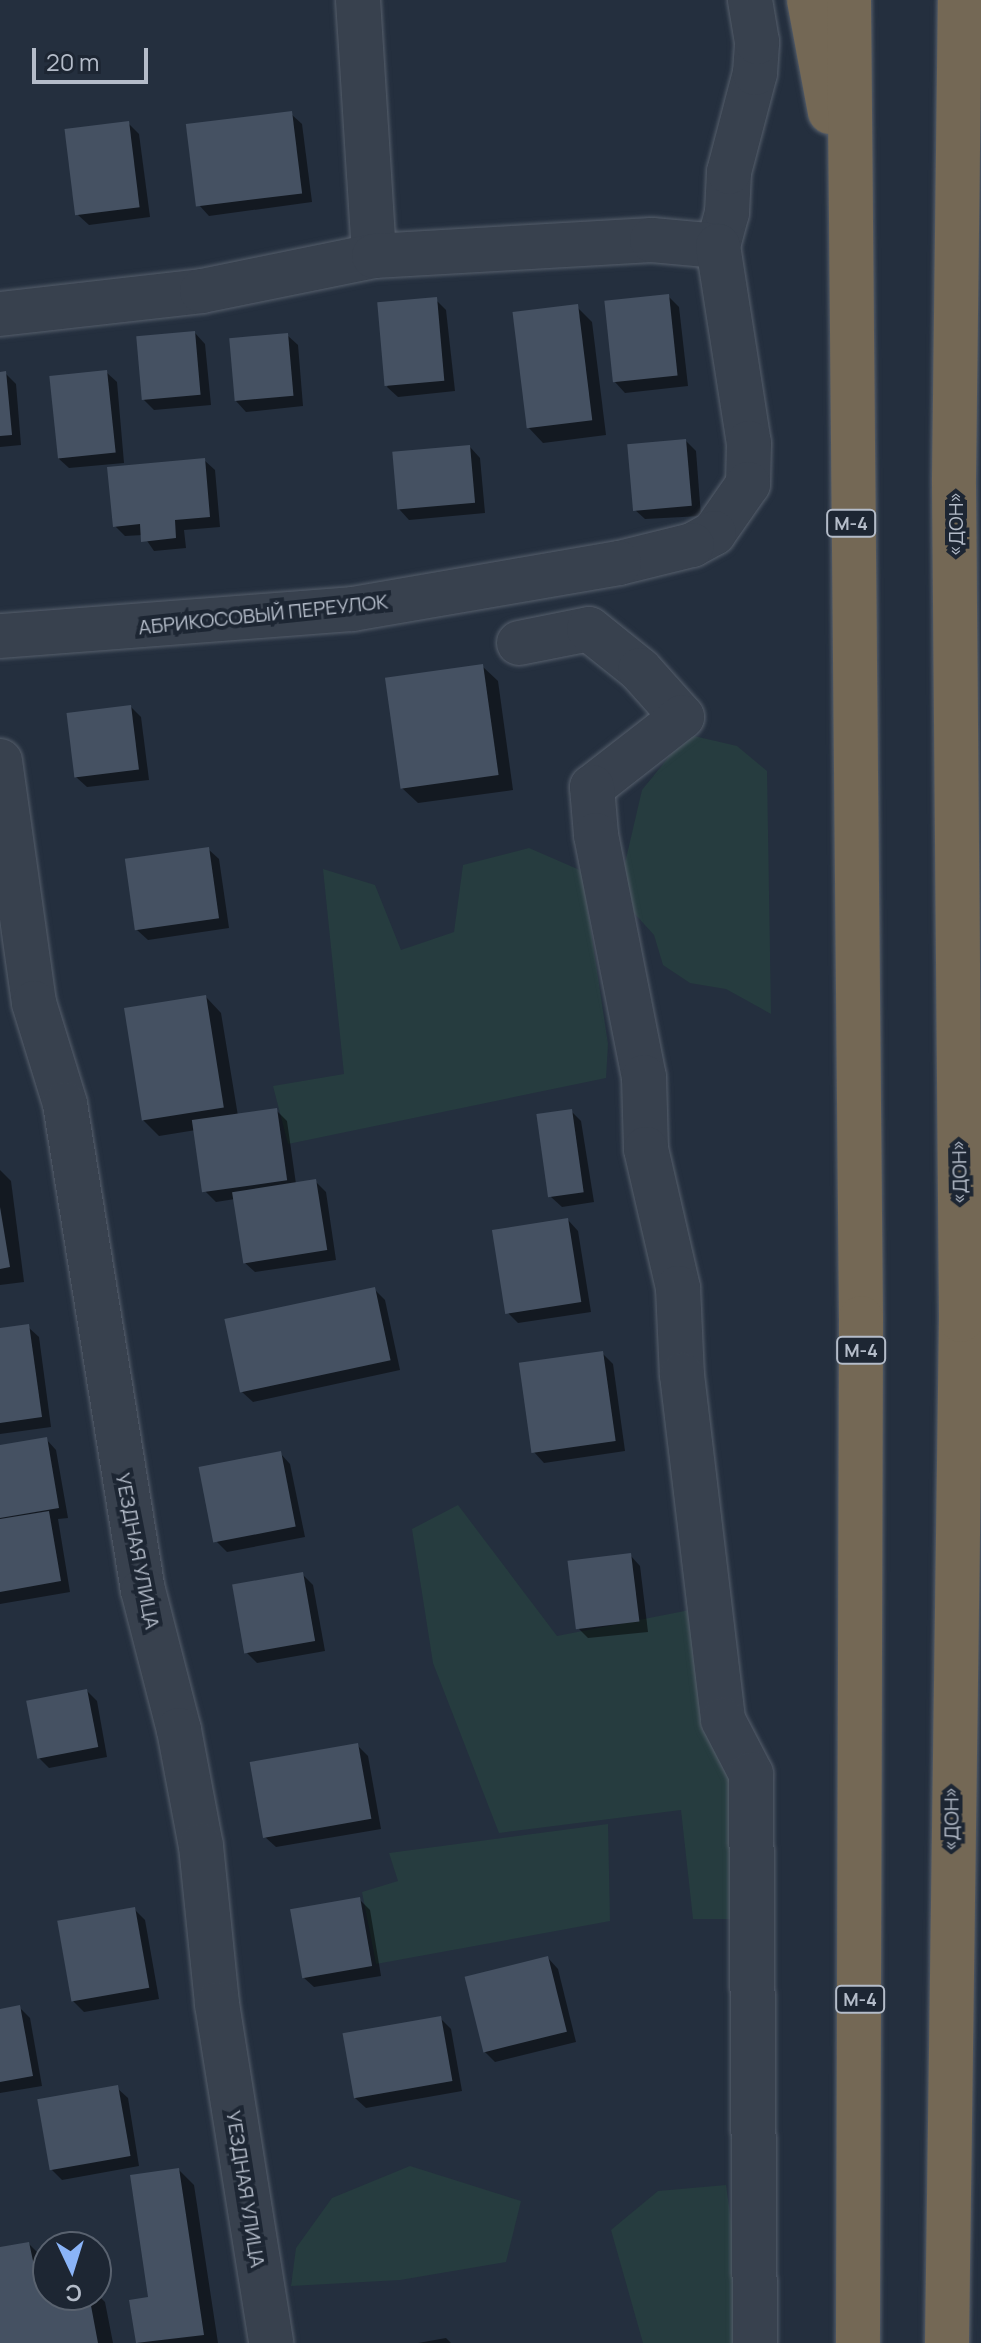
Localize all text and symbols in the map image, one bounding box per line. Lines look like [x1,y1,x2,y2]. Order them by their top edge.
scale bar [36,32,152,82]
text: 20 m [46,45,99,78]
street label: «ДОН» [943,492,967,556]
road number: М-4 [825,509,877,537]
street label: АБРИКОСОВЫЙ ПЕРЕУЛОК [137,589,389,639]
street label: «ДОН» [946,1140,972,1204]
road number: М-4 [835,1336,887,1364]
street label: УЕЗДНАЯ УЛИЦА [111,1471,165,1631]
street label: «ДОН» [939,1787,963,1851]
road number: М-4 [834,1985,886,2013]
street label: УЕЗДНАЯ УЛИЦА [222,2109,270,2269]
north arrow [32,2231,112,2311]
text: С [64,2277,83,2308]

